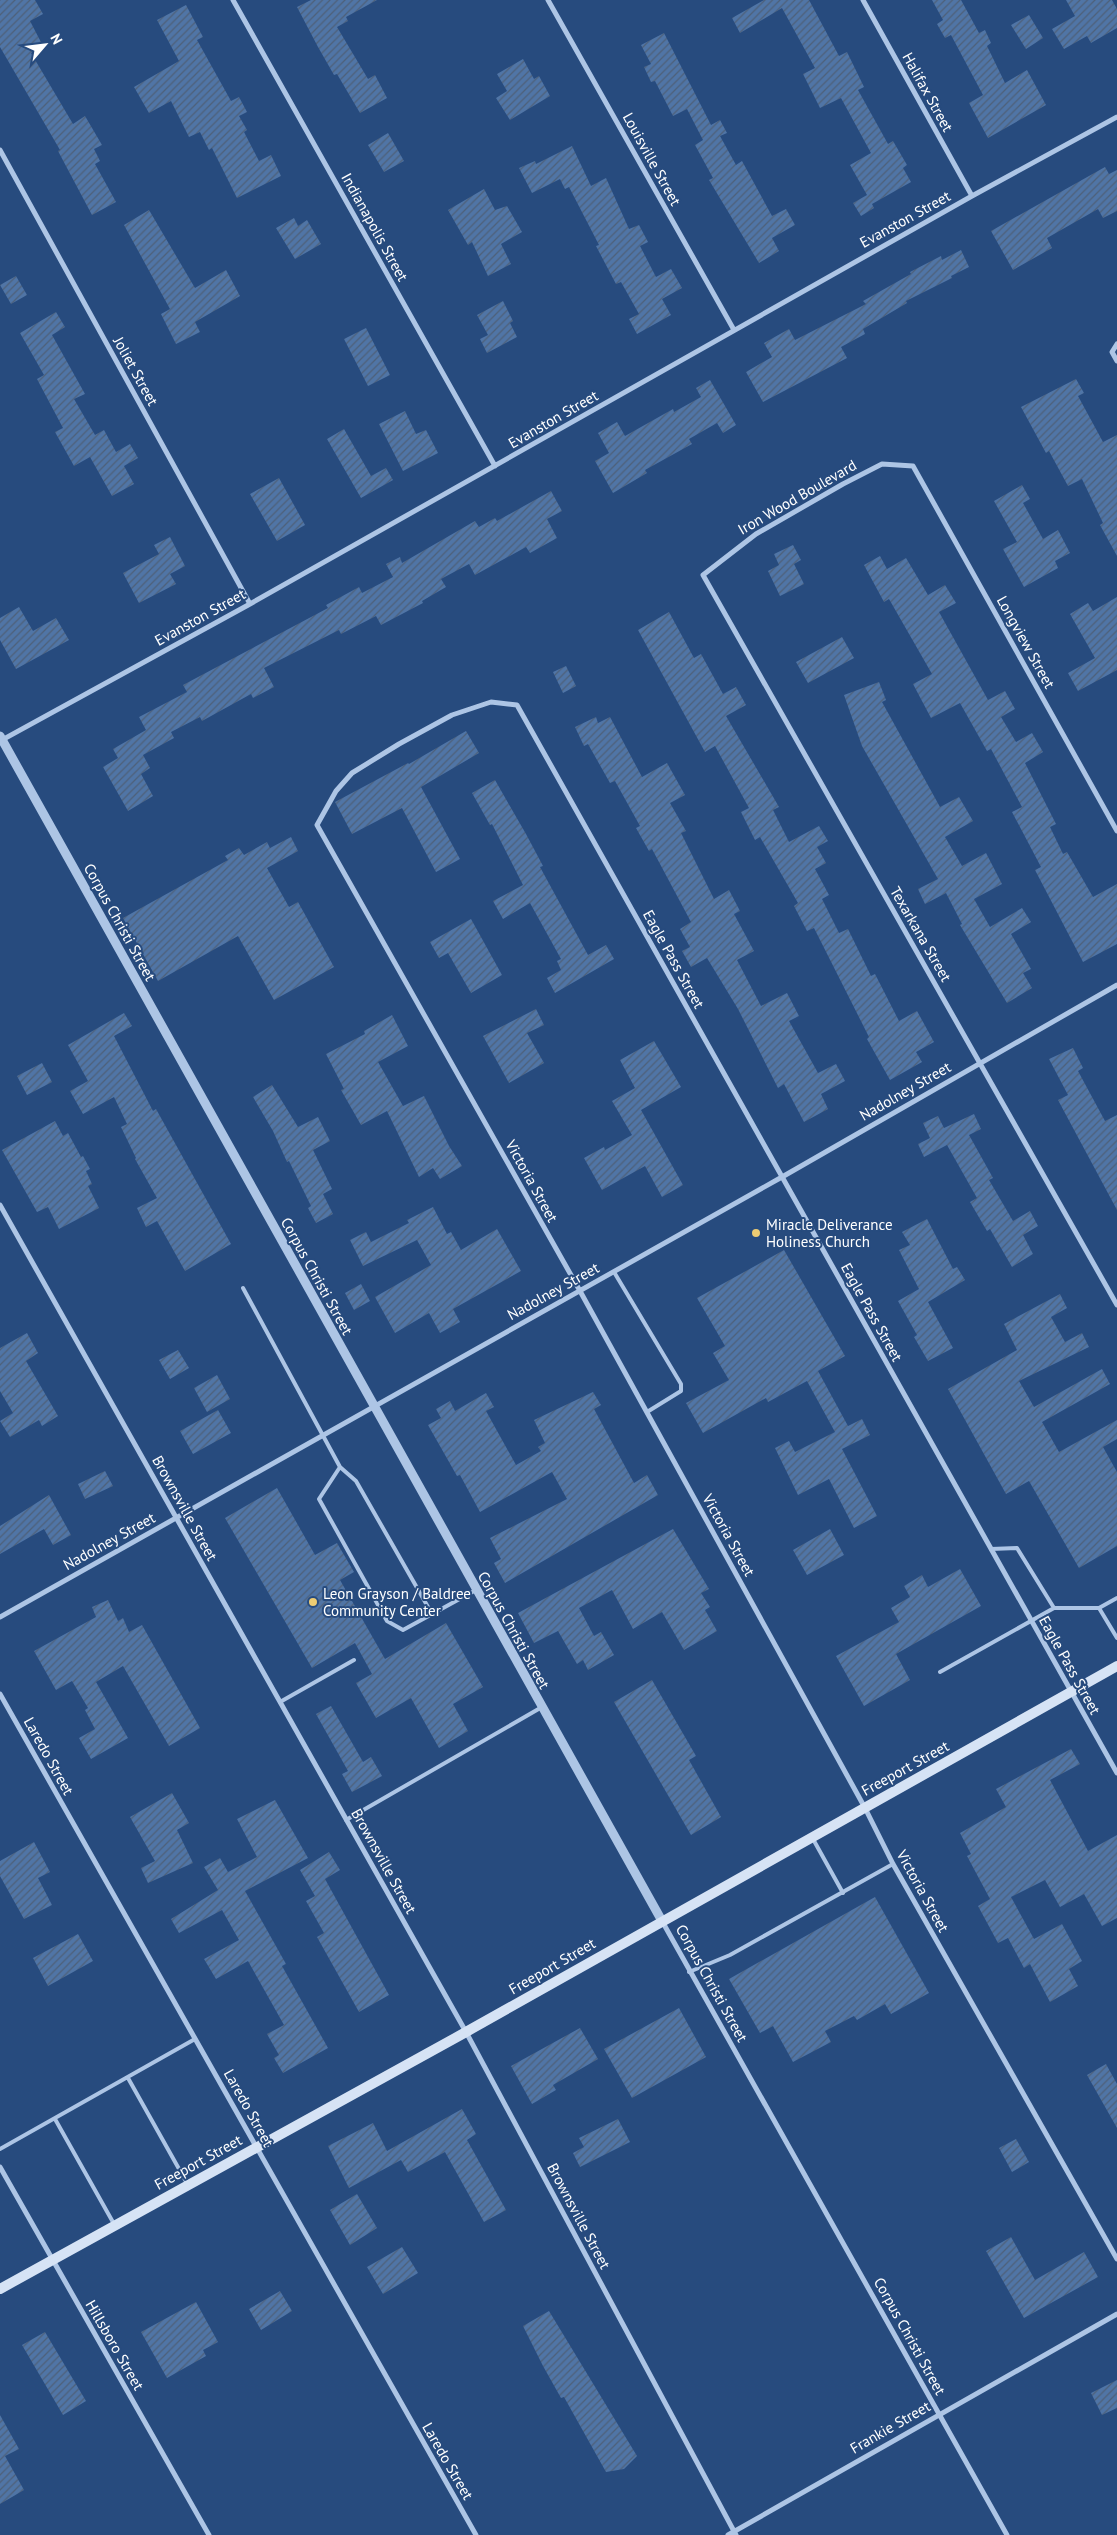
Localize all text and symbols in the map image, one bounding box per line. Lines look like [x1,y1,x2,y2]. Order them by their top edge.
north arrow [20,20,70,70]
text: N [46,31,67,47]
street label: Halifax Street [898,49,958,135]
street label: Louisville Street [619,109,685,209]
street label: Indianapolis Street [337,170,413,284]
street label: Evanston Street [856,186,954,252]
street label: Joliet Street [109,332,163,409]
street label: Evanston Street [505,386,601,452]
street label: Iron Wood Boulevard [734,455,860,539]
street label: Evanston Street [151,584,249,650]
street label: Longview Street [993,592,1059,692]
street label: Corpus Christi Street [80,860,160,984]
street label: Texarkana Street [886,883,956,985]
street label: Eagle Pass Street [639,906,709,1012]
street label: Nadolney Street [856,1057,954,1125]
street label: Victoria Street [501,1136,562,1225]
street label: Corpus Christi Street [277,1214,357,1338]
place label: Miracle Deliverance Holiness Church [766,1215,893,1251]
marker: Miracle Deliverance Holiness Church [750,1227,762,1239]
street label: Nadolney Street [504,1258,602,1324]
street label: Eagle Pass Street [837,1259,907,1365]
street label: Brownsville Street [148,1452,222,1564]
street label: Victoria Street [698,1490,759,1579]
street label: Nadolney Street [60,1508,158,1574]
street label: Corpus Christi Street [474,1568,554,1692]
place label: Leon Grayson / Baldree Community Center [323,1584,471,1620]
marker: Leon Grayson / Baldree Community Center [307,1596,319,1608]
street label: Eagle Pass Street [1035,1612,1105,1718]
street label: Laredo Street [20,1714,78,1798]
street label: Freeport Street [858,1736,952,1800]
street label: Brownsville Street [347,1805,421,1917]
street label: Victoria Street [892,1846,953,1935]
street label: Corpus Christi Street [672,1921,752,2045]
street label: Freeport Street [505,1934,599,1998]
street label: Laredo Street [220,2066,278,2150]
street label: Freeport Street [151,2130,245,2194]
street label: Brownsville Street [543,2160,615,2272]
street label: Corpus Christi Street [870,2274,950,2398]
street label: Hillsboro Street [82,2297,148,2393]
street label: Frankie Street [846,2396,934,2458]
street label: Laredo Street [418,2419,478,2503]

